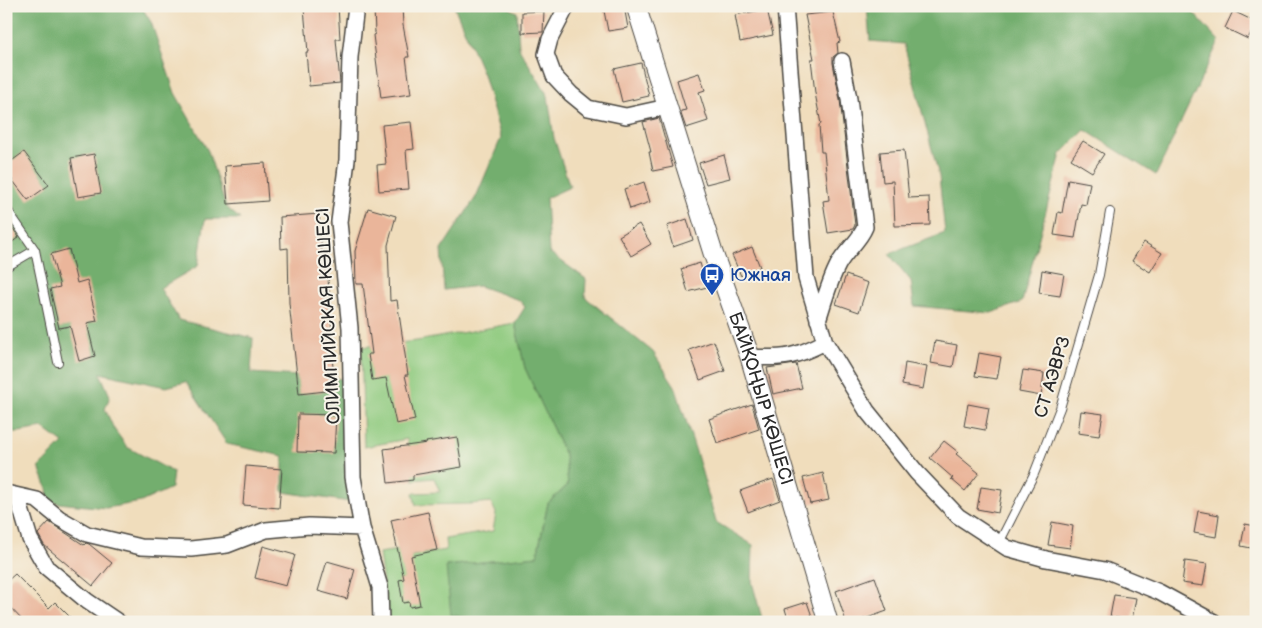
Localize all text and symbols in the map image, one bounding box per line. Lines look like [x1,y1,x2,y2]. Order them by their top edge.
street label: ОЛИМПИЙСКАЯ КӨШЕСІ [312,207,345,425]
bus stop icon: Южная [699,262,725,296]
place label: Южная [730,265,791,286]
street label: БАЙҚОҢЫР КӨШЕСІ [724,309,797,487]
street label: СТ АЭВРЗ [1030,334,1075,420]

